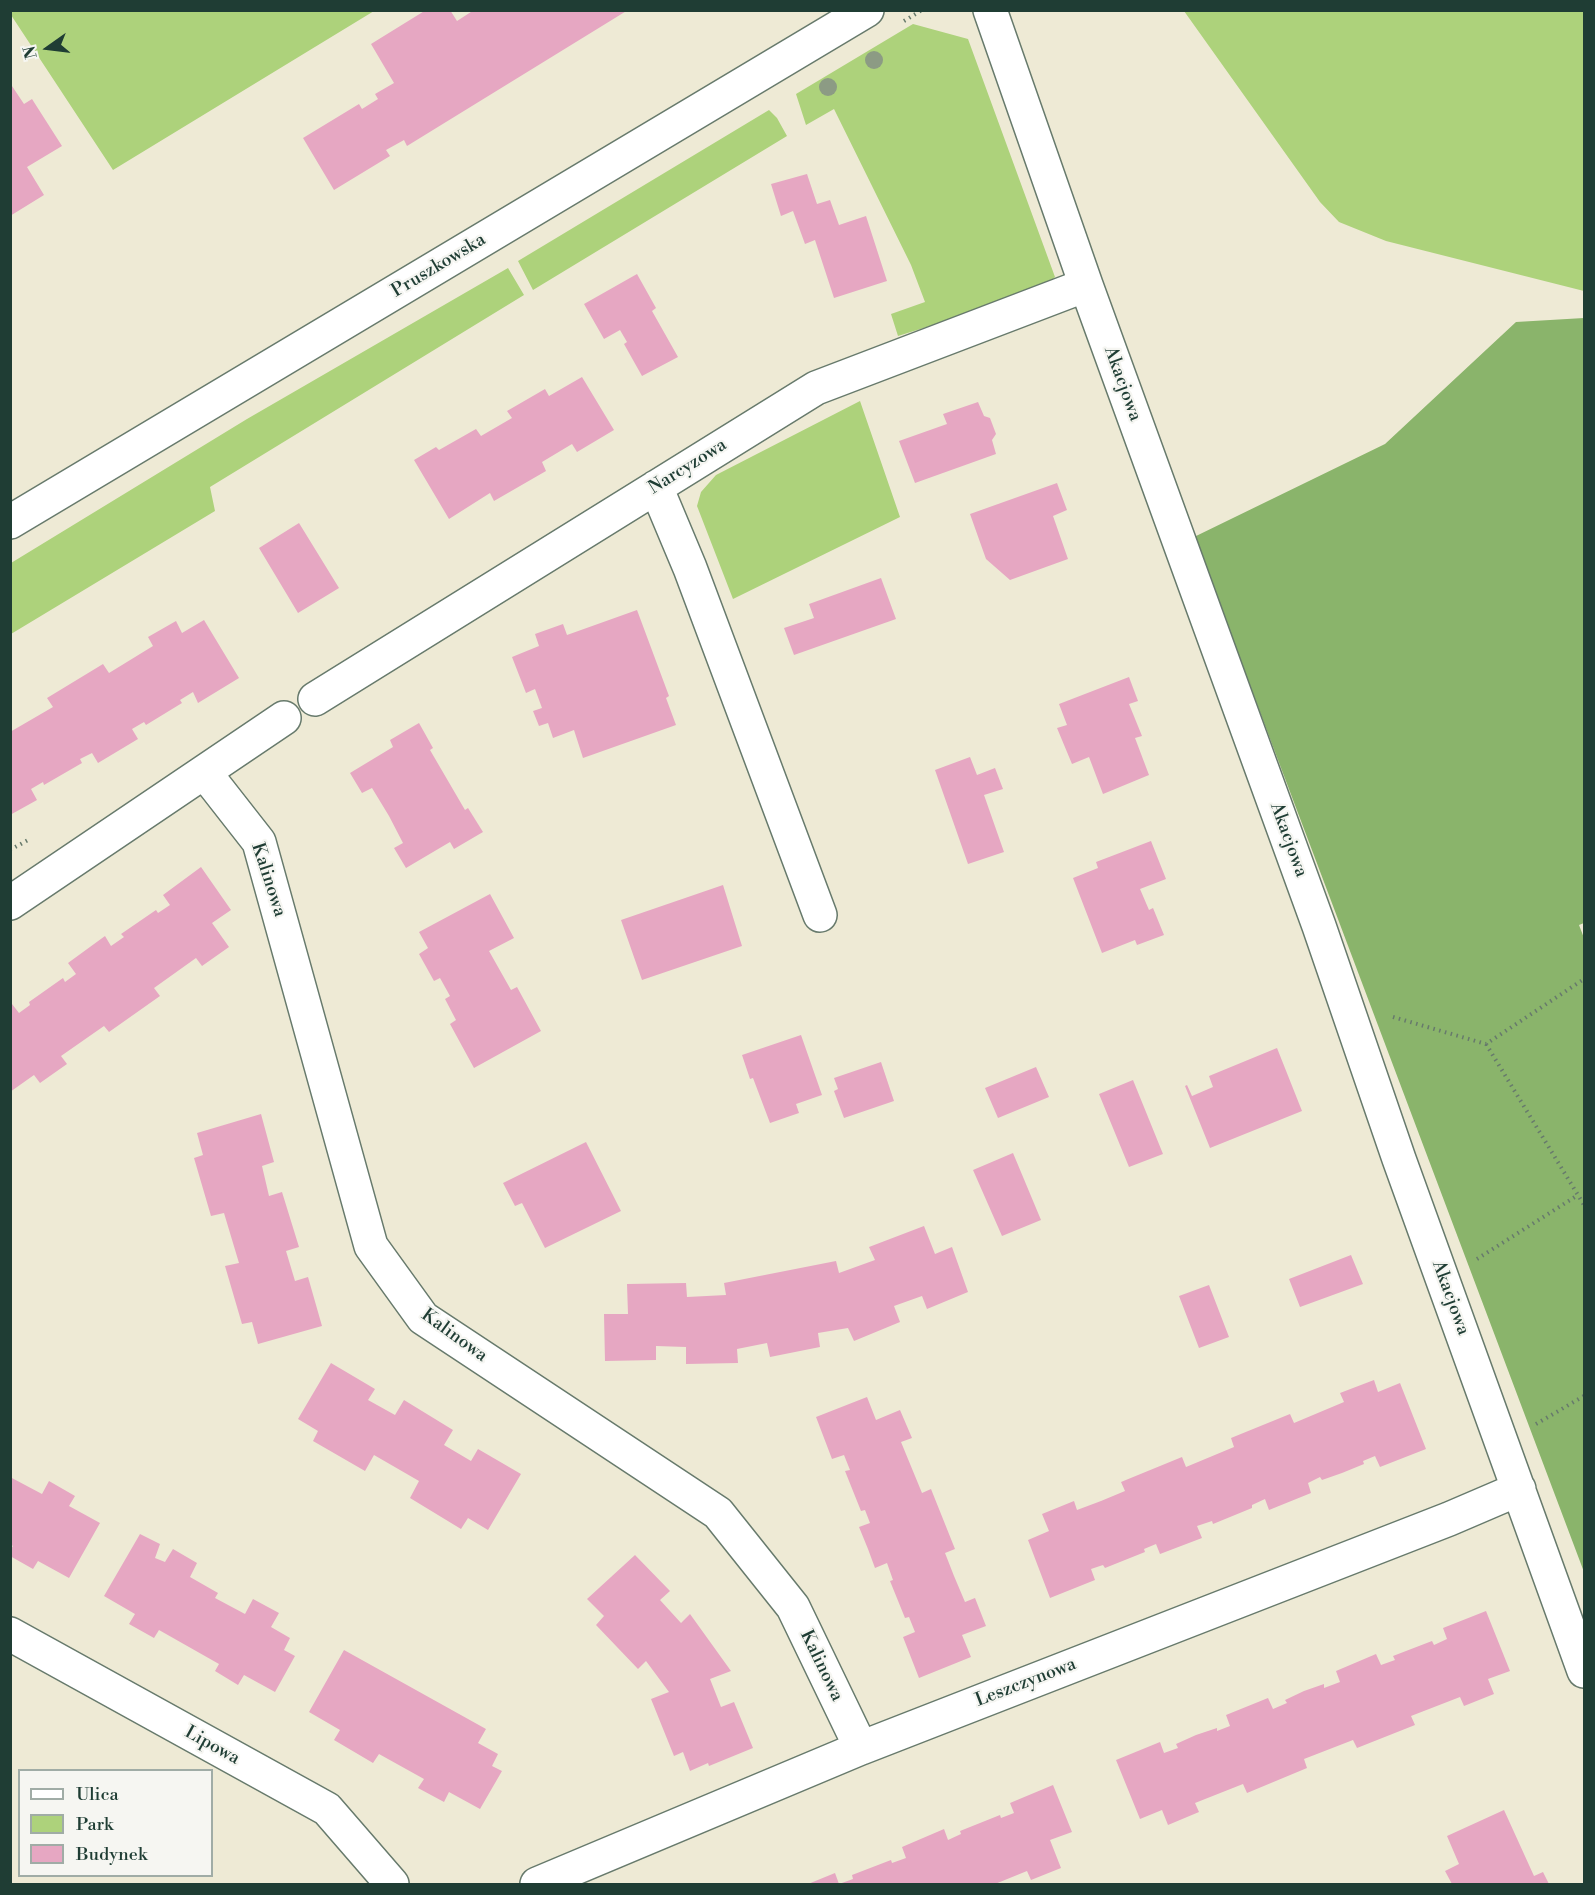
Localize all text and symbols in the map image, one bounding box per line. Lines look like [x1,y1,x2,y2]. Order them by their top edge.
north arrow [18,18,78,78]
text: N [19,44,42,61]
street label: Pruszkowska [388,229,490,303]
street label: Akacjowa [1099,344,1145,424]
street label: Narcyzowa [645,435,731,499]
street label: Akacjowa [1265,800,1311,880]
street label: Kalinowa [246,840,290,920]
street label: Akacjowa [1427,1258,1473,1338]
street label: Kalinowa [417,1305,491,1367]
street label: Kalinowa [795,1627,847,1705]
street label: Leszczynowa [973,1654,1079,1712]
street label: Lipowa [181,1722,243,1770]
legend [18,1769,213,1877]
text: Ulica [76,1783,119,1806]
text: Park [76,1813,113,1836]
text: Budynek [76,1843,147,1866]

